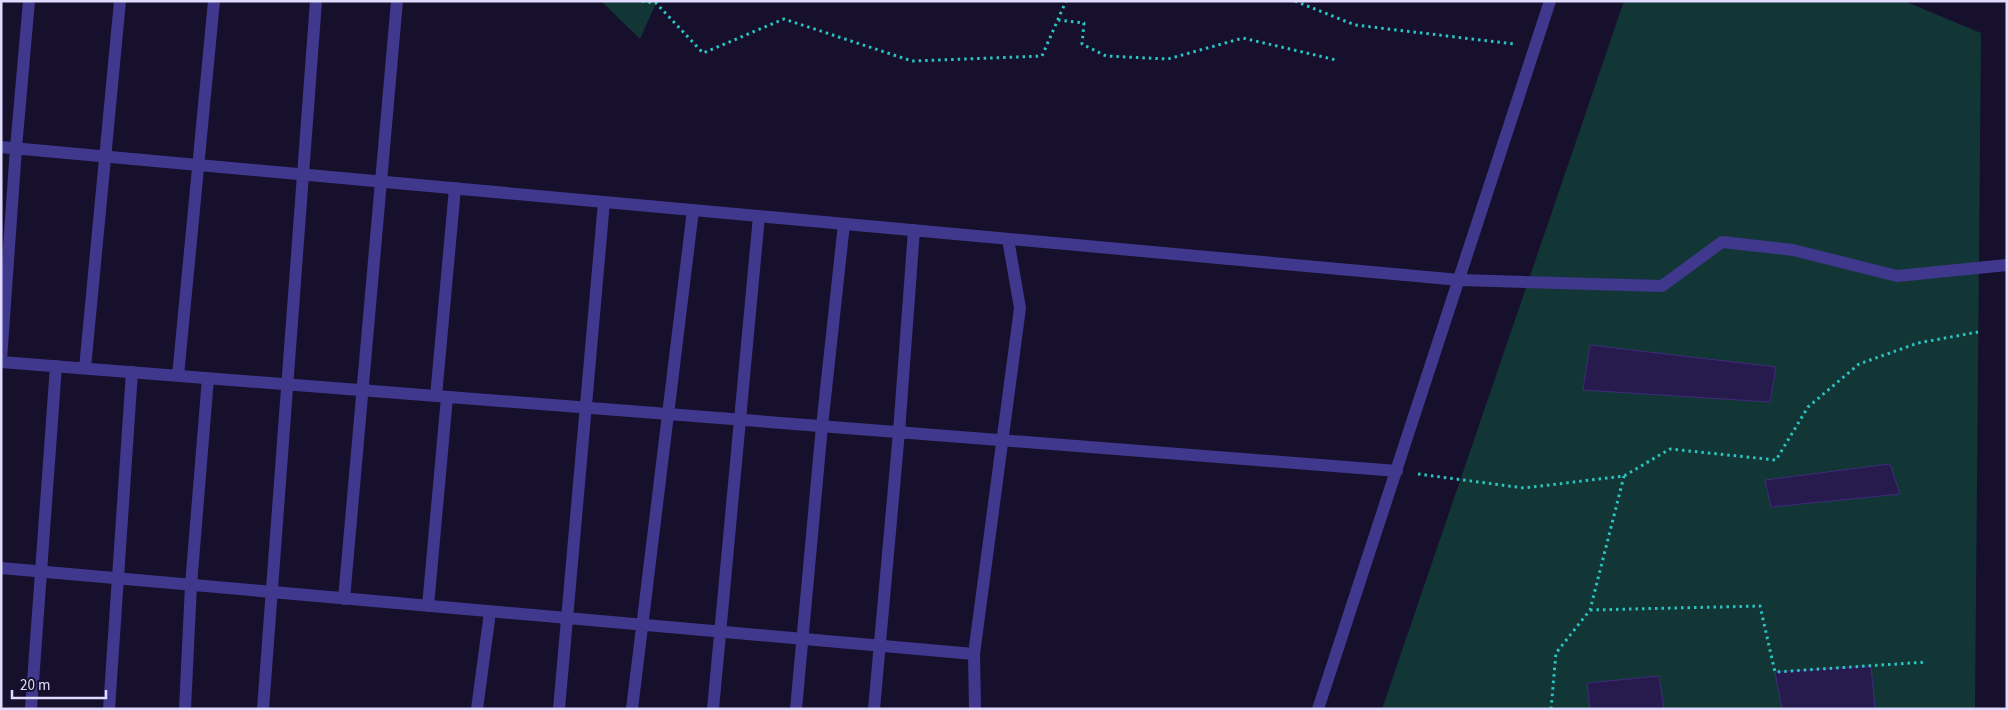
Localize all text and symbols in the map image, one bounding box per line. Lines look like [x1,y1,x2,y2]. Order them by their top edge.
scale bar [12,668,106,700]
text: 20 m [20,675,50,696]

